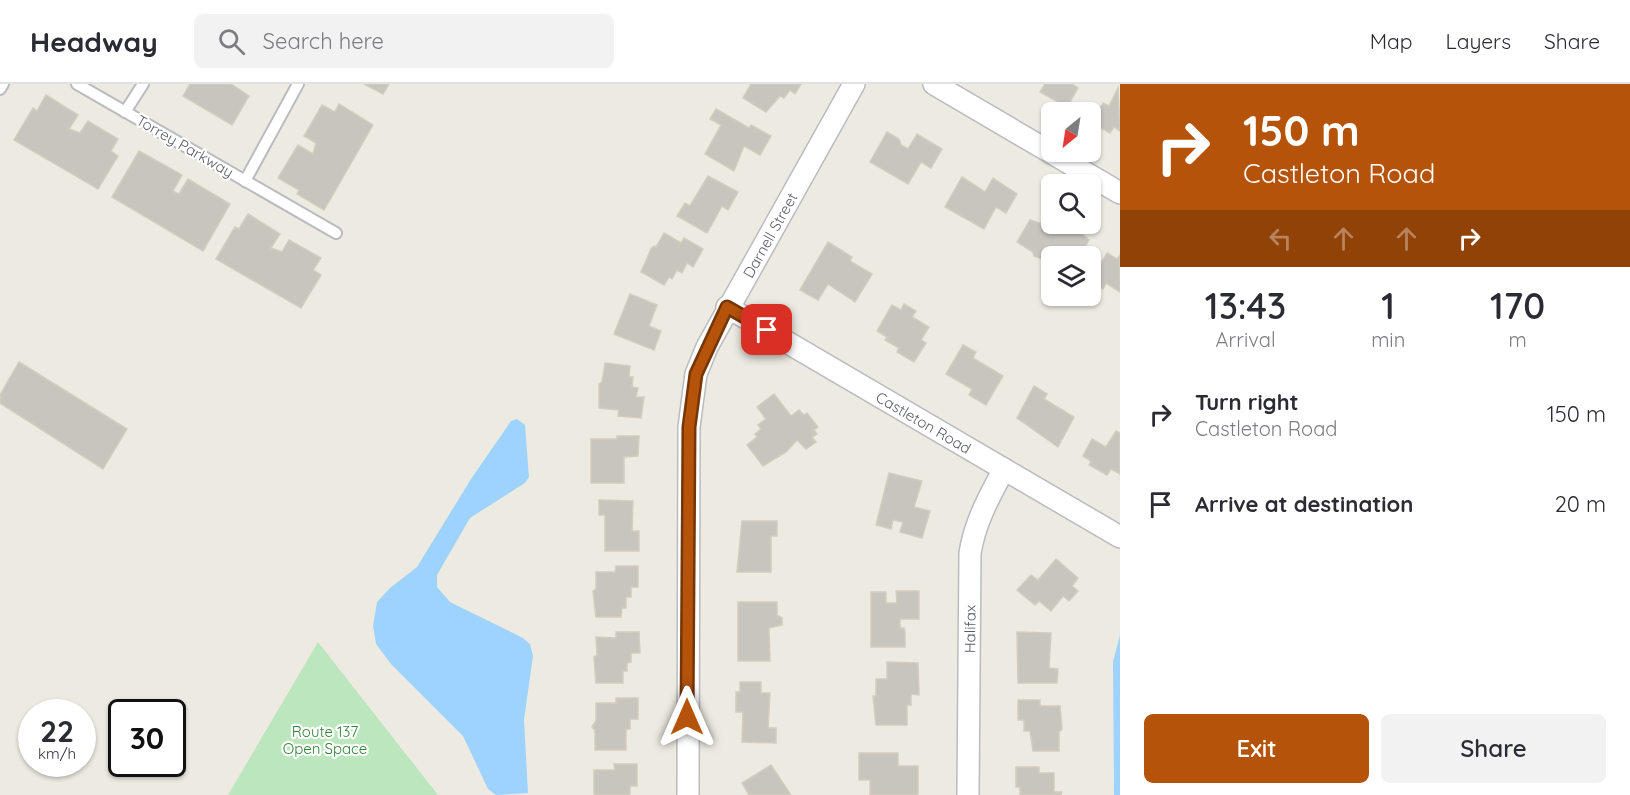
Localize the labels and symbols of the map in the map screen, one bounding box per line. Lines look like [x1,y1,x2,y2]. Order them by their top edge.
north arrow [1041,102,1101,162]
street label: Torrey Parkway [133,110,237,182]
street label: Darnell Street [738,189,801,281]
pin [741,304,792,355]
street label: Castleton Road [873,387,975,457]
street label: Halifax [960,605,979,653]
position arrow [655,685,719,749]
speed limit sign: 30 [108,699,186,777]
park label: Route 137 Open Space [283,722,367,758]

